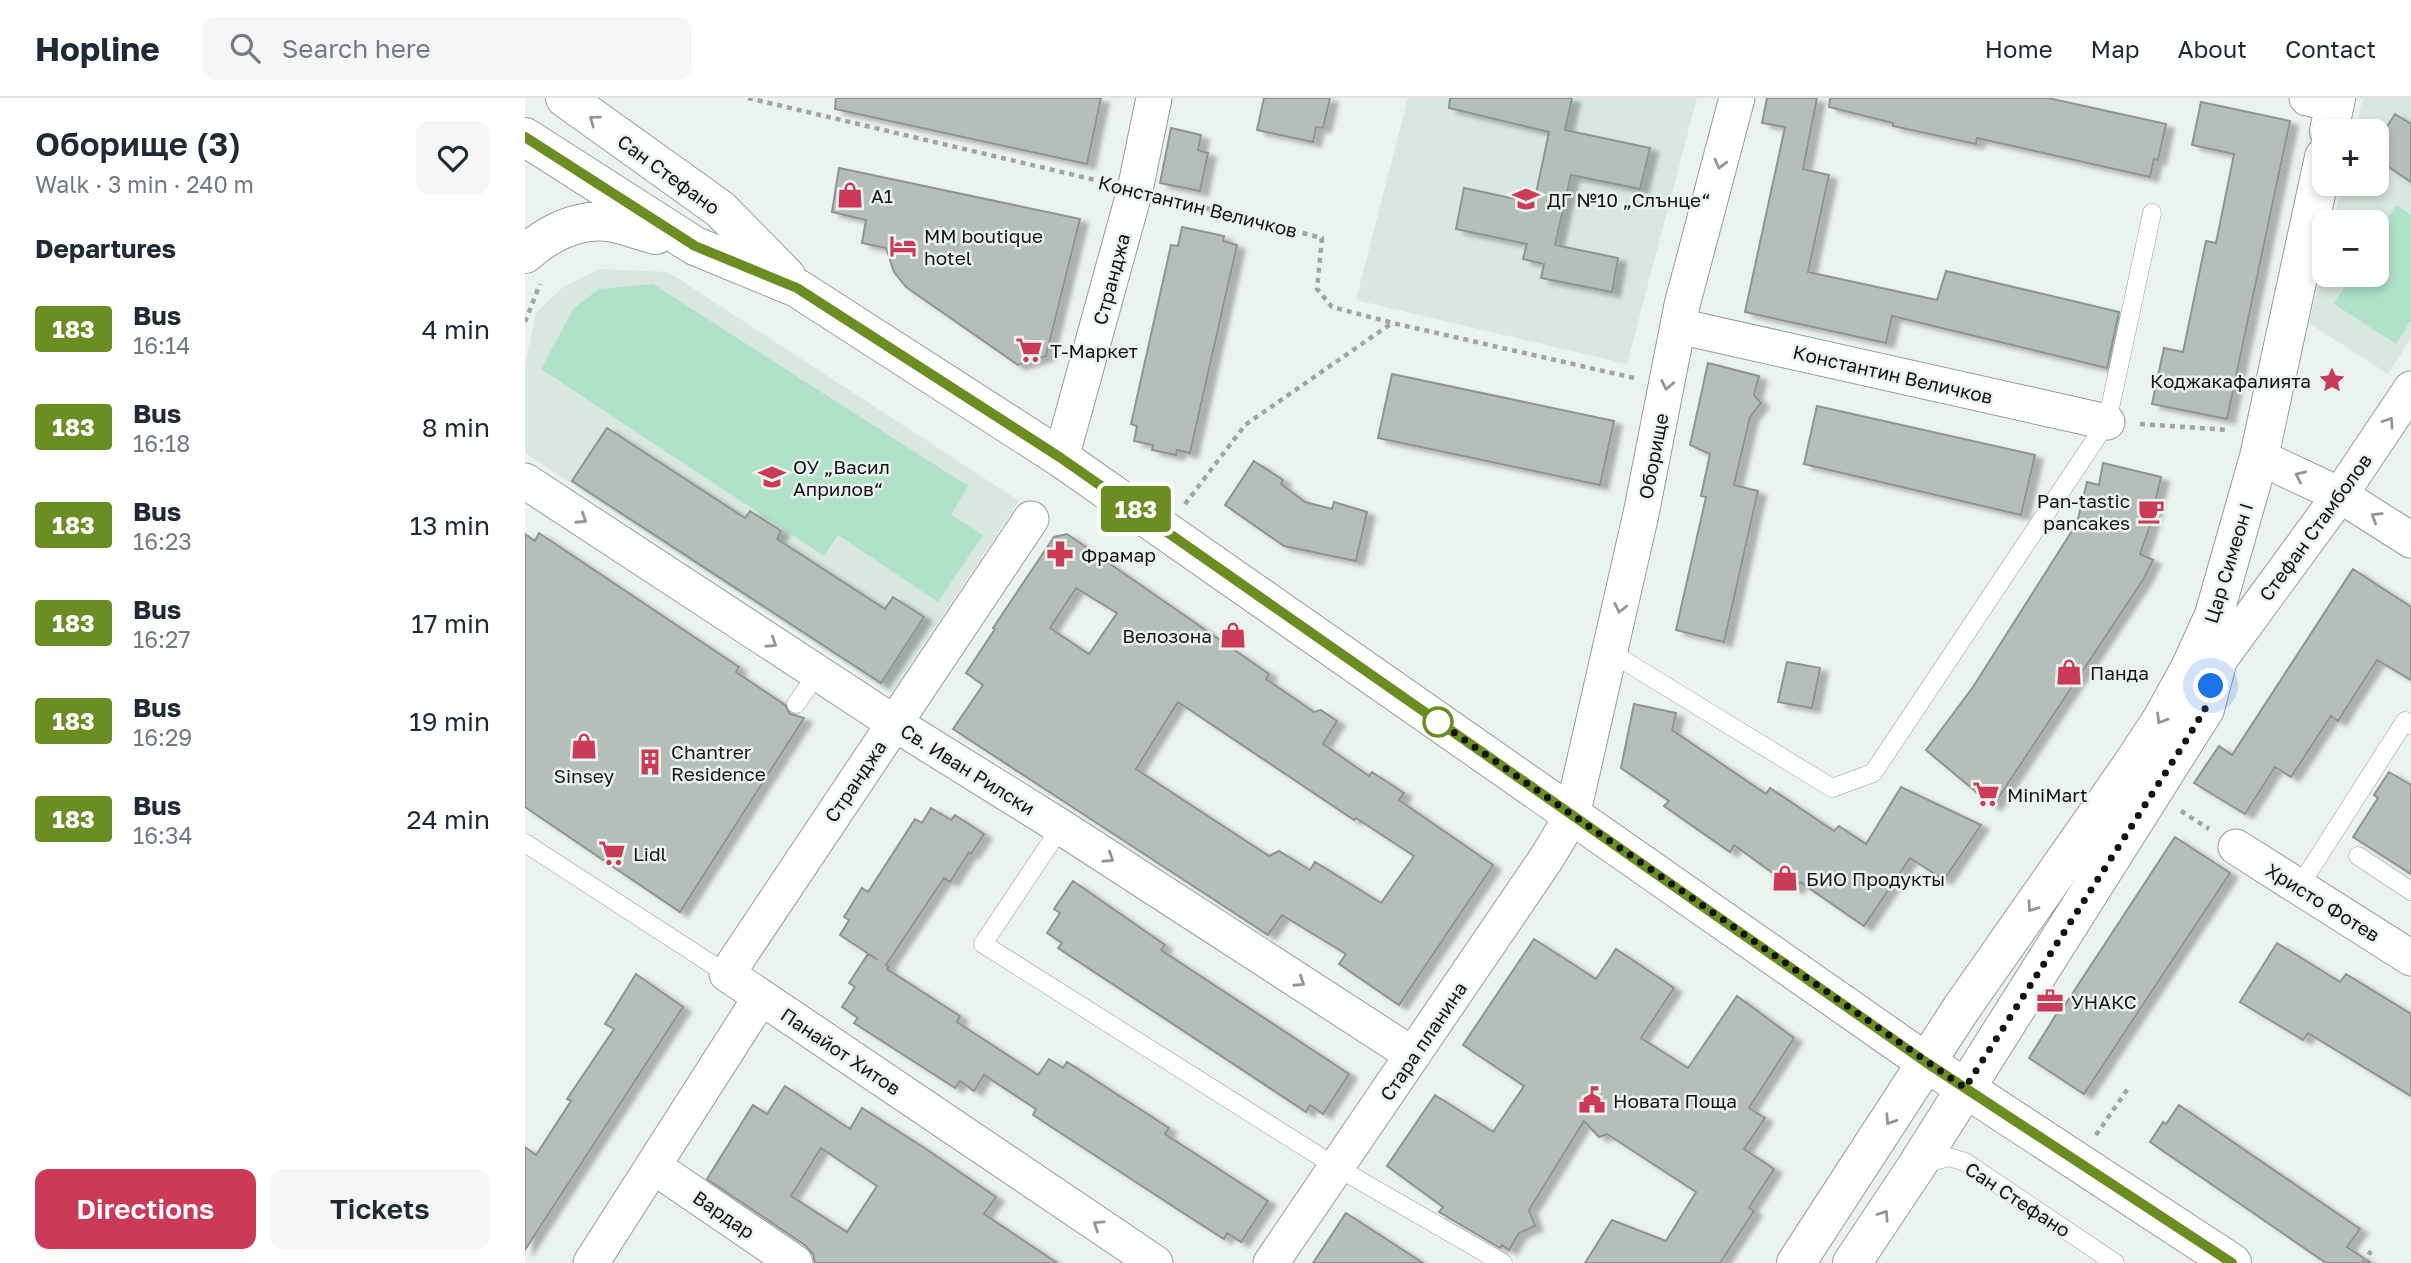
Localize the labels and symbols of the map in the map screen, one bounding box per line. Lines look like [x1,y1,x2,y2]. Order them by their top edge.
one-way arrow [589,116,602,128]
street label: Сан Стефано [613,129,725,219]
one-way arrow [1714,158,1728,170]
street label: Константин Величков [1096,170,1300,242]
shop icon: A1 [835,180,865,210]
place label: A1 [871,184,893,207]
school or university icon: ДГ №10 „Слънце“ [1511,184,1541,214]
place label: ДГ №10 „Слънце“ [1547,188,1710,211]
place label: MM boutique hotel [924,224,1043,269]
hotel icon: MM boutique hotel [888,231,918,261]
street label: Странджа [1088,231,1134,327]
supermarket icon: Т-Маркет [1014,335,1044,365]
place label: Т-Маркет [1050,339,1138,362]
street label: Константин Величков [1791,340,1995,408]
place icon: Коджакафалията [2317,365,2347,395]
place label: Коджакафалията [2150,369,2311,392]
one-way arrow [1660,379,1675,391]
street label: Оборище [1633,411,1673,501]
one-way arrow [2381,416,2394,429]
street label: Стефан Стамболов [2254,449,2376,605]
place label: ОУ „Васил Априлов“ [793,455,890,500]
school or university icon: ОУ „Васил Априлов“ [757,462,787,492]
one-way arrow [2295,470,2307,484]
line badge: 183 [1096,486,1176,532]
place label: Pan-tastic pancakes [2037,489,2130,534]
cafe icon: Pan-tastic pancakes [2136,496,2166,526]
street label: Цар Симеон I [2199,500,2257,626]
one-way arrow [574,510,587,523]
one-way arrow [2370,513,2383,526]
pharmacy icon: Фрамар [1045,539,1075,569]
place label: Фрамар [1081,543,1156,566]
one-way arrow [1614,602,1629,614]
shop icon: Велозона [1218,620,1248,650]
place label: Велозона [1122,624,1212,647]
one-way arrow [765,635,778,648]
shop icon: Панда [2054,657,2084,687]
place label: Панда [2090,661,2149,684]
your location [2193,668,2228,703]
unlabelled marker [1423,707,1453,737]
one-way arrow [2157,712,2170,725]
street label: Св. Иван Рилски [897,718,1039,820]
shop icon: Sinsey [569,731,599,761]
street label: Странджа [819,736,891,826]
place label: Chantrer Residence [671,740,766,785]
building icon: Chantrer Residence [635,747,665,777]
place label: Sinsey [554,764,614,787]
supermarket icon: MiniMart [1971,779,2001,809]
place label: MiniMart [2007,783,2088,806]
supermarket icon: Lidl [597,838,627,868]
place label: Lidl [633,842,667,865]
one-way arrow [1101,850,1114,863]
street label: Христо Фотев [2262,858,2384,946]
shop icon: БИО Продукты [1770,863,1800,893]
place label: БИО Продукты [1806,867,1945,890]
one-way arrow [2028,899,2040,912]
one-way arrow [1292,973,1305,986]
street label: Стара планина [1375,977,1471,1105]
office icon: УНАКС [2035,986,2065,1016]
place label: УНАКС [2071,990,2137,1013]
street label: Панайот Хитов [777,1002,905,1100]
public building icon: Новата Поща [1577,1085,1607,1115]
place label: Новата Поща [1613,1089,1737,1112]
one-way arrow [1885,1112,1898,1125]
street label: Сан Стефано [1961,1156,2075,1242]
street label: Вардар [689,1185,759,1243]
one-way arrow [1876,1209,1889,1222]
one-way arrow [1093,1221,1106,1233]

